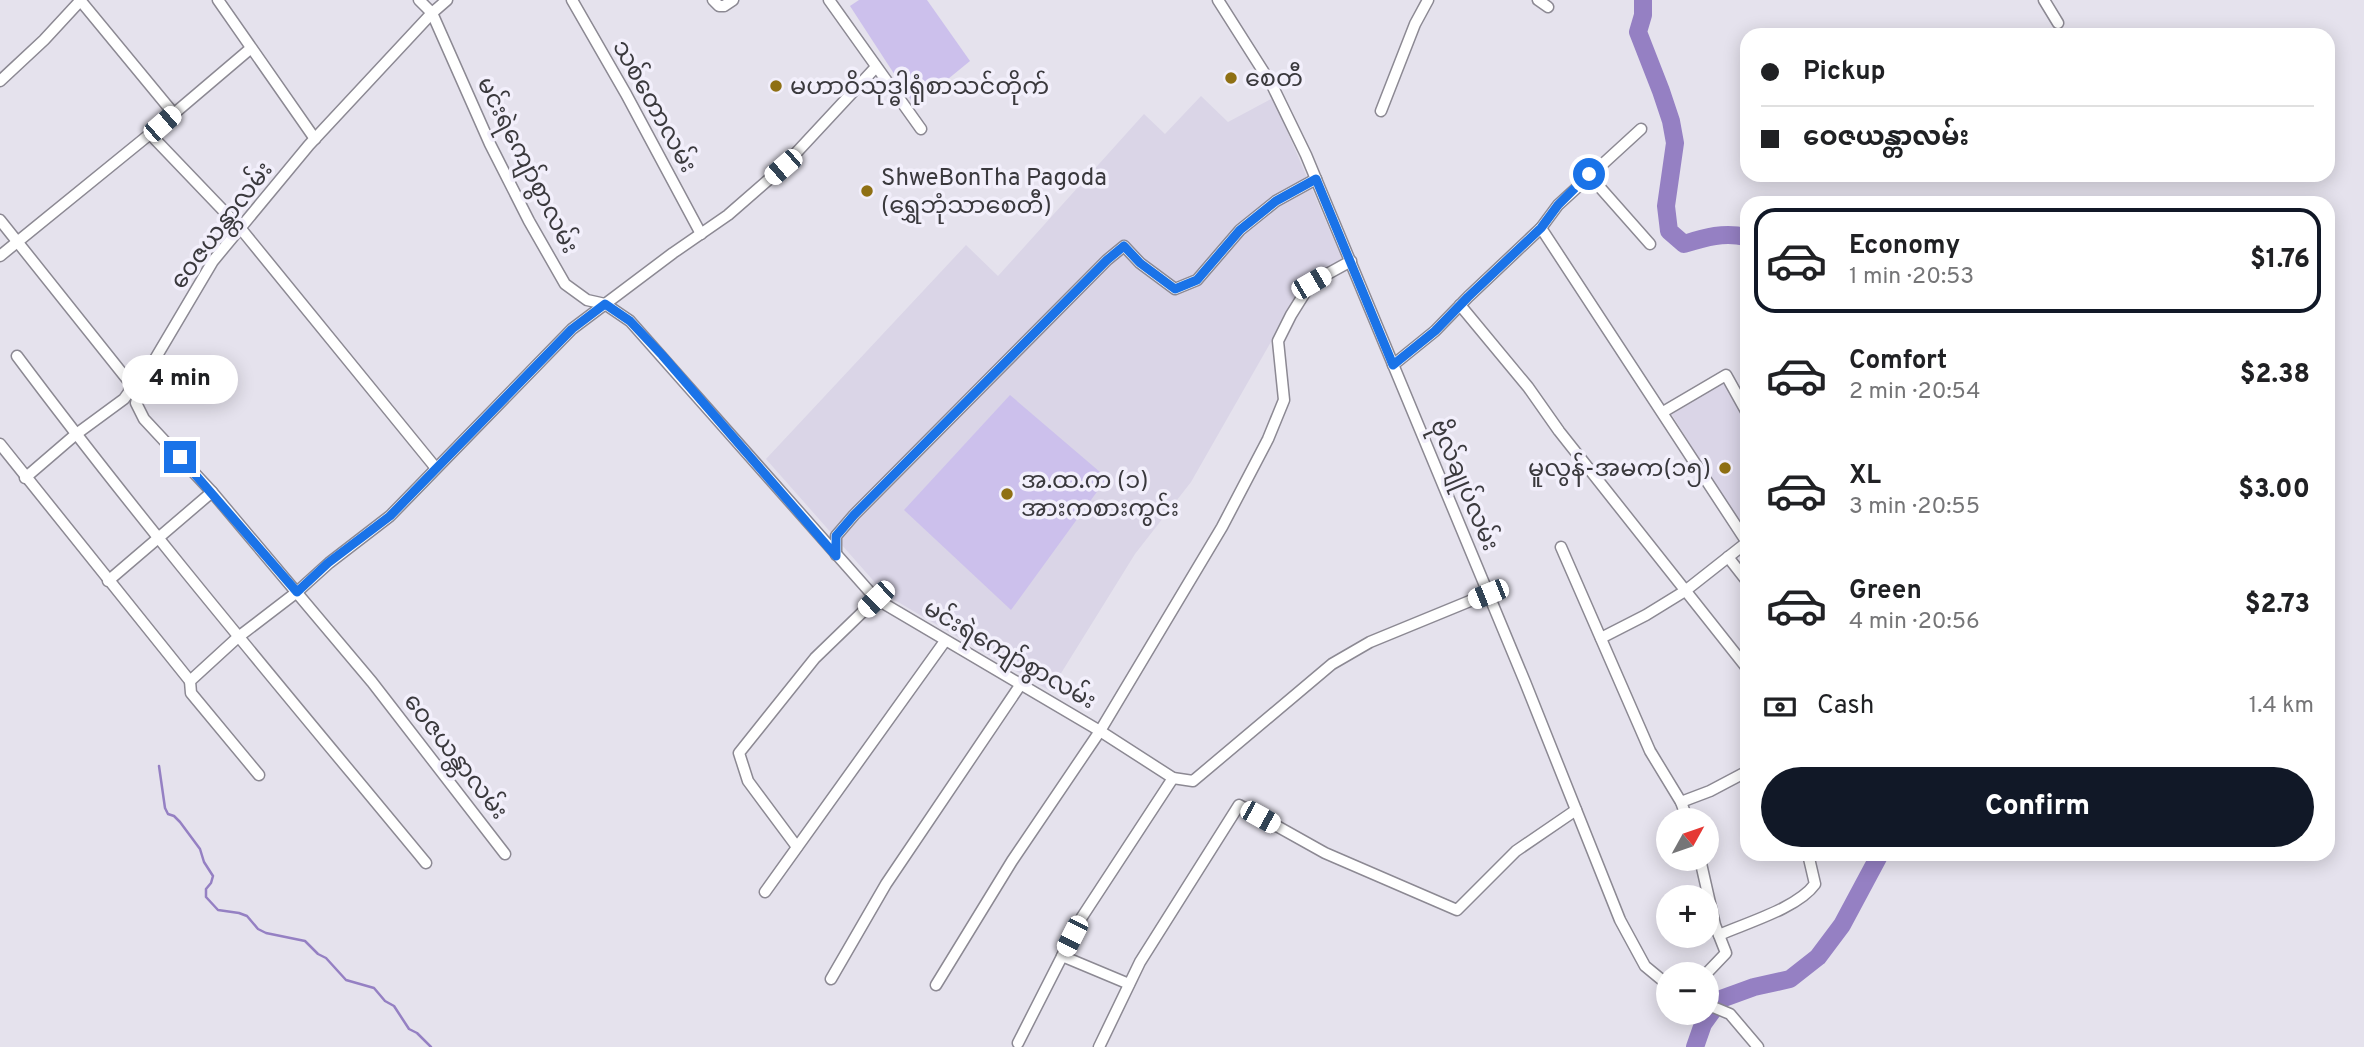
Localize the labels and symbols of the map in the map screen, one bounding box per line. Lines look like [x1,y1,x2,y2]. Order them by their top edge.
street label: သစ်တောလမ်း [604,34,705,179]
place label: စေတီ [1245,62,1303,95]
place label: မဟာဝိသုဒ္ဓါရုံစာသင်တိုက် [790,70,1049,106]
marker: စေတီ [1223,70,1239,86]
street label: မင်းရဲကျော်စွာလမ်း [467,71,586,260]
marker: မဟာဝိသုဒ္ဓါရုံစာသင်တိုက် [768,78,784,94]
car [140,102,185,146]
car [761,145,806,189]
street label: ဝေဇယန္တာလမ်း [162,155,282,297]
route start [1573,158,1605,190]
place label: ShweBonTha Pagoda (ရွှေဘုံသာစေတီ) [881,164,1107,224]
marker: ShweBonTha Pagoda (ရွှေဘုံသာစေတီ) [859,183,875,199]
car [1288,263,1335,303]
callout: 4 min [122,356,238,405]
street label: ဗိုလ်ချုပ်လမ်း [1420,414,1507,557]
route end [164,441,196,473]
place label: မူလွန်-အမက(၁၅) [1528,452,1711,487]
marker: မူလွန်-အမက(၁၅) [1717,460,1733,476]
place label: အ.ထ.က (၁) အားကစားကွင်း [1021,467,1179,526]
marker: အ.ထ.က (၁) အားကစားကွင်း [999,486,1015,502]
car [1465,576,1512,612]
car [854,577,899,621]
street label: မင်းရဲကျော်စွာလမ်း [916,592,1102,719]
street label: ဝေဇယန္တာလမ်း [394,686,515,828]
car [1237,798,1284,836]
north arrow [1656,808,1718,872]
car [1054,913,1091,959]

